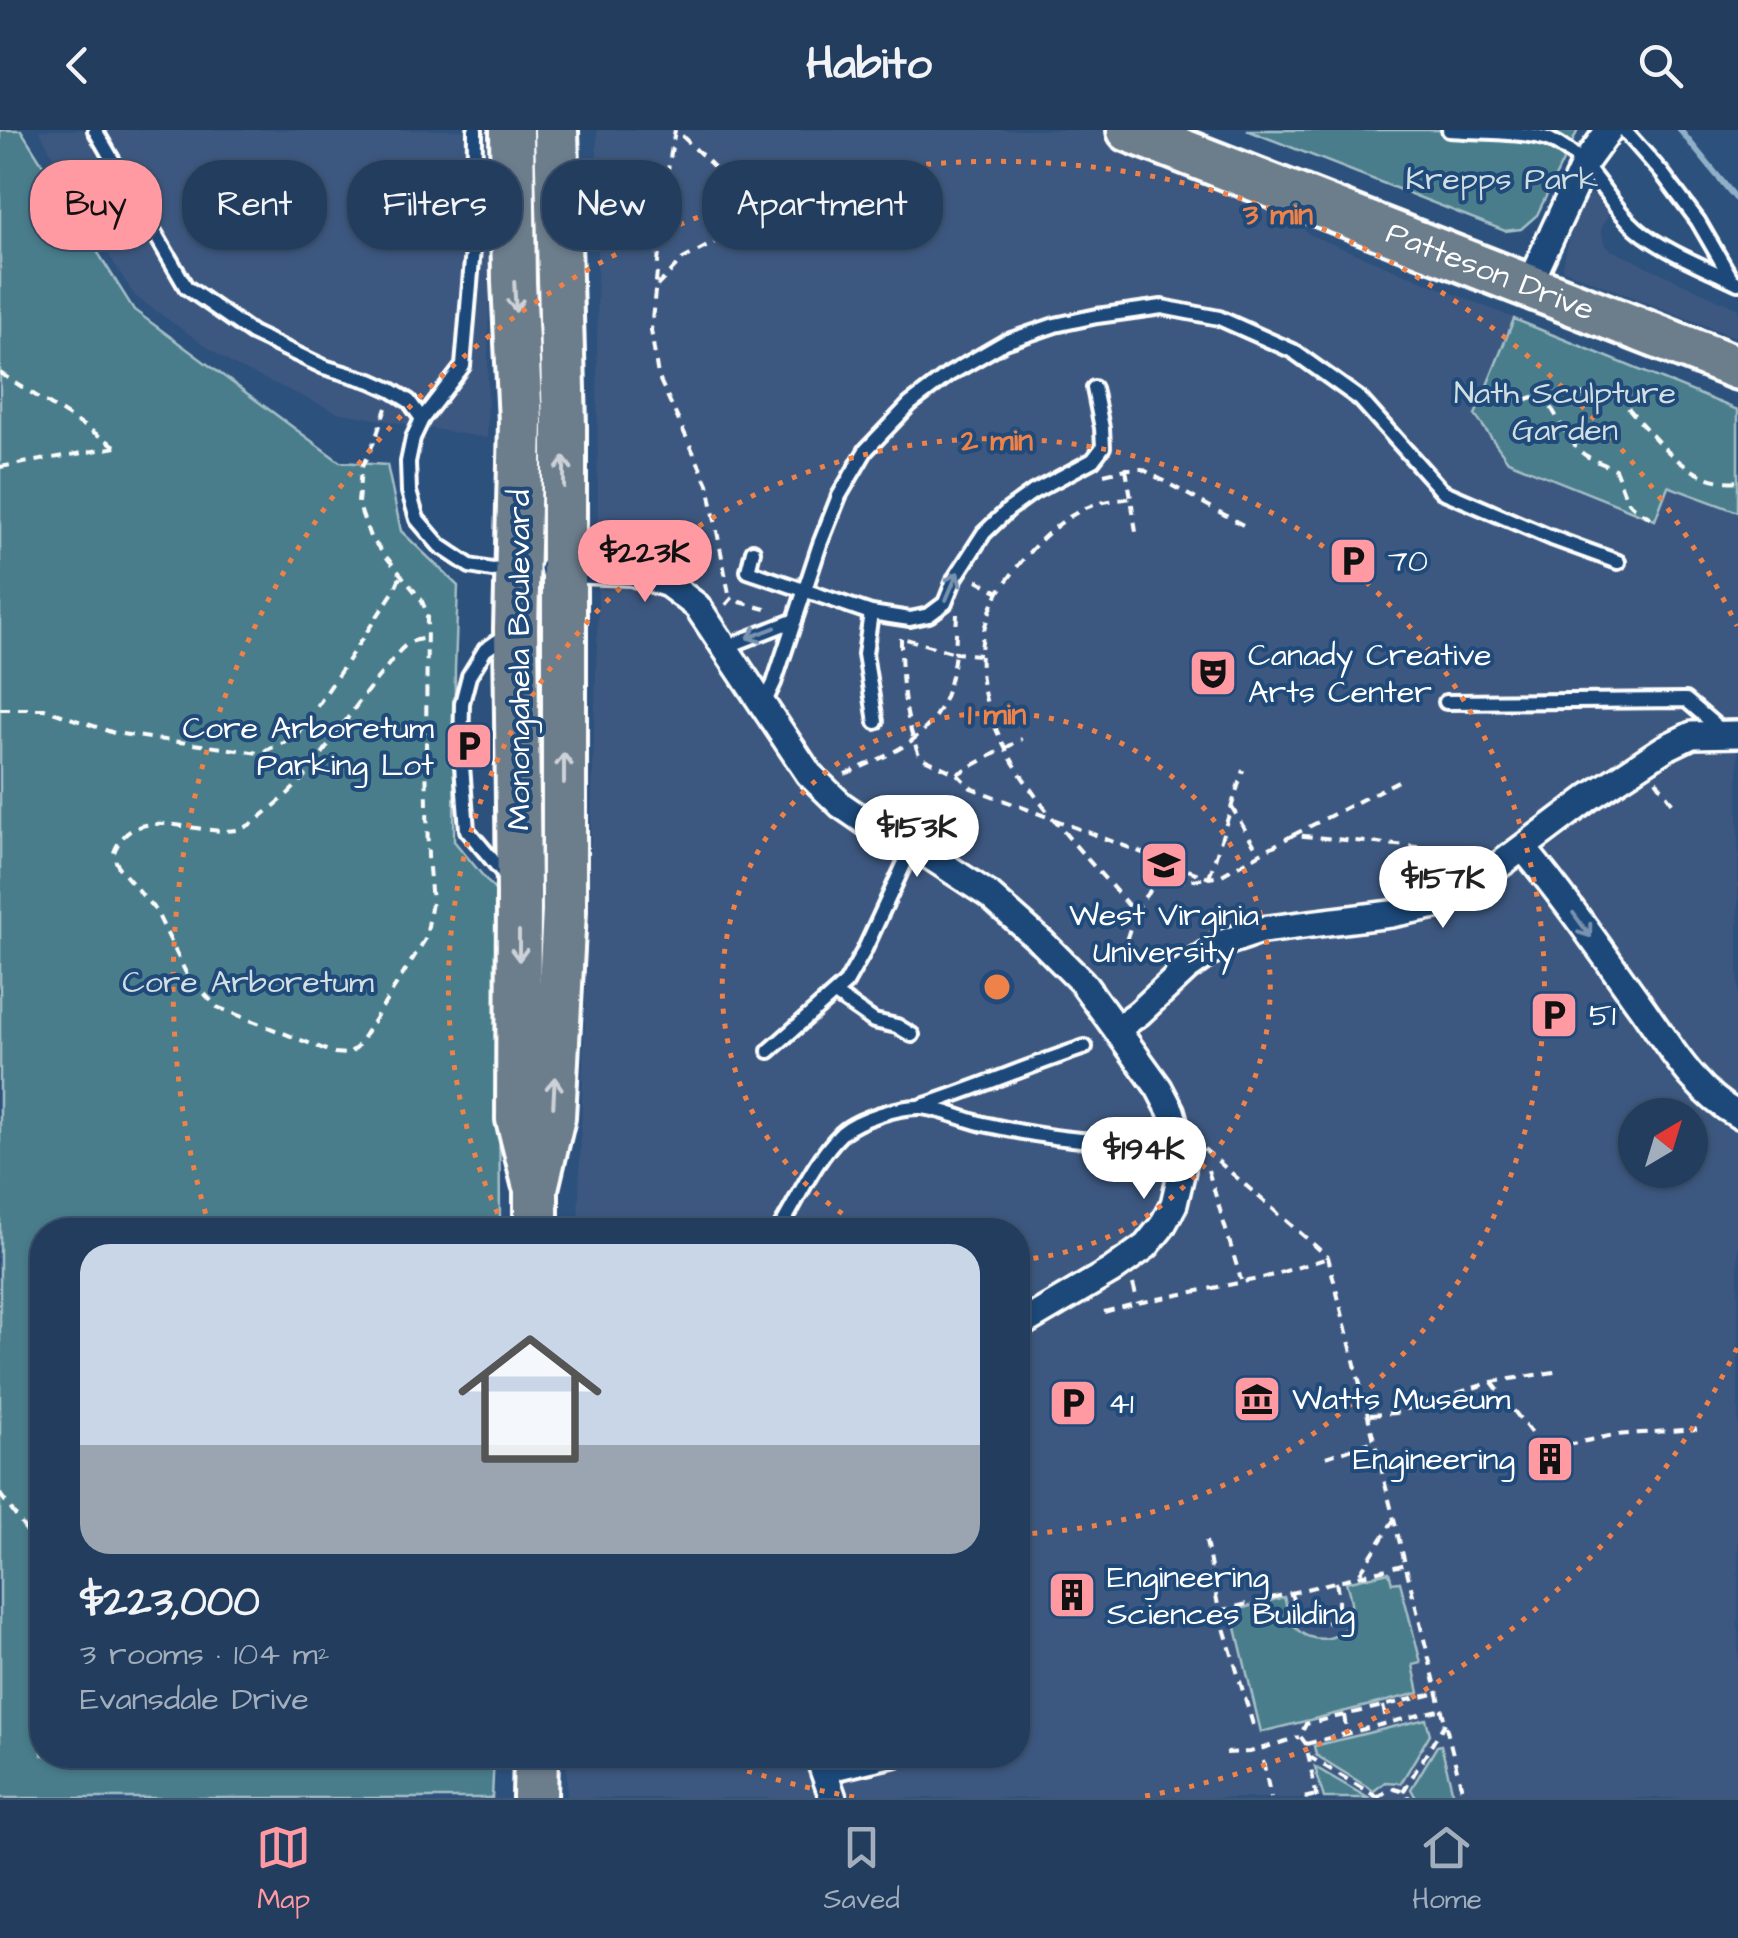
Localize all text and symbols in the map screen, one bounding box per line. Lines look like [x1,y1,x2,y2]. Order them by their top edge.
text: Habito [806,34,932,96]
icon: back [50,38,105,93]
icon: search [1633,38,1688,93]
park label: Krepps Park [1406,157,1599,202]
chip: Buy [30,160,162,250]
chip: Rent [182,160,327,250]
chip: Filters [347,160,522,250]
chip: New [542,160,682,250]
chip: Apartment [702,160,943,250]
text: 3 min [1242,194,1313,236]
street label: Patteson Drive [1380,210,1601,332]
one-way arrow [506,281,525,313]
park label: Nath Sculpture Garden [1454,371,1676,453]
text: 2 min [960,420,1033,462]
one-way arrow [554,456,574,488]
street label: Monongahela Boulevard [497,490,542,830]
pin: $223K [575,520,715,605]
text: $223K [600,530,690,575]
parking icon: 70 [1327,535,1379,587]
place label: 70 [1388,539,1428,584]
one-way arrow [945,571,963,602]
one-way arrow [746,625,777,643]
place label: Canady Creative Arts Center [1248,633,1492,715]
theatre icon: Canady Creative Arts Center [1187,647,1239,699]
text: 1 min [968,694,1026,736]
place label: Core Arboretum Parking Lot [182,706,434,788]
parking icon: Core Arboretum Parking Lot [443,720,495,772]
one-way arrow [554,752,573,784]
pin: $153K [847,795,987,880]
text: $153K [877,805,957,850]
school or university icon: West Virginia University [1138,839,1190,891]
pin: $157K [1373,846,1513,931]
text: $157K [1401,856,1485,901]
place label: West Virginia University [1069,893,1259,975]
one-way arrow [1572,911,1593,938]
one-way arrow [509,929,528,961]
park label: Core Arboretum [122,960,374,1005]
centre of rings [979,969,1015,1005]
parking icon: 51 [1528,989,1580,1041]
place label: 51 [1589,993,1616,1038]
one-way arrow [545,1077,564,1109]
north arrow [1618,1098,1708,1188]
map controls [1618,1098,1708,1188]
pin: $194K [1074,1117,1214,1202]
text: $194K [1103,1127,1185,1172]
icon: home [440,1309,620,1489]
museum icon: Watts Museum [1231,1373,1283,1425]
parking icon: 41 [1047,1377,1099,1429]
place label: Watts Museum [1292,1377,1510,1422]
place label: 41 [1108,1381,1134,1426]
building icon: Engineering [1524,1433,1576,1485]
place label: Engineering [1353,1437,1515,1482]
place label: Engineering Sciences Building [1107,1555,1355,1637]
building icon: Engineering Sciences Building [1046,1569,1098,1621]
text: $223,000 [80,1574,260,1632]
text: 3 rooms · 104 m² [80,1632,330,1677]
text: Evansdale Drive [80,1677,309,1722]
tab: Map [256,1820,311,1919]
tab: Saved [824,1820,900,1919]
tab: Home [1412,1820,1482,1919]

